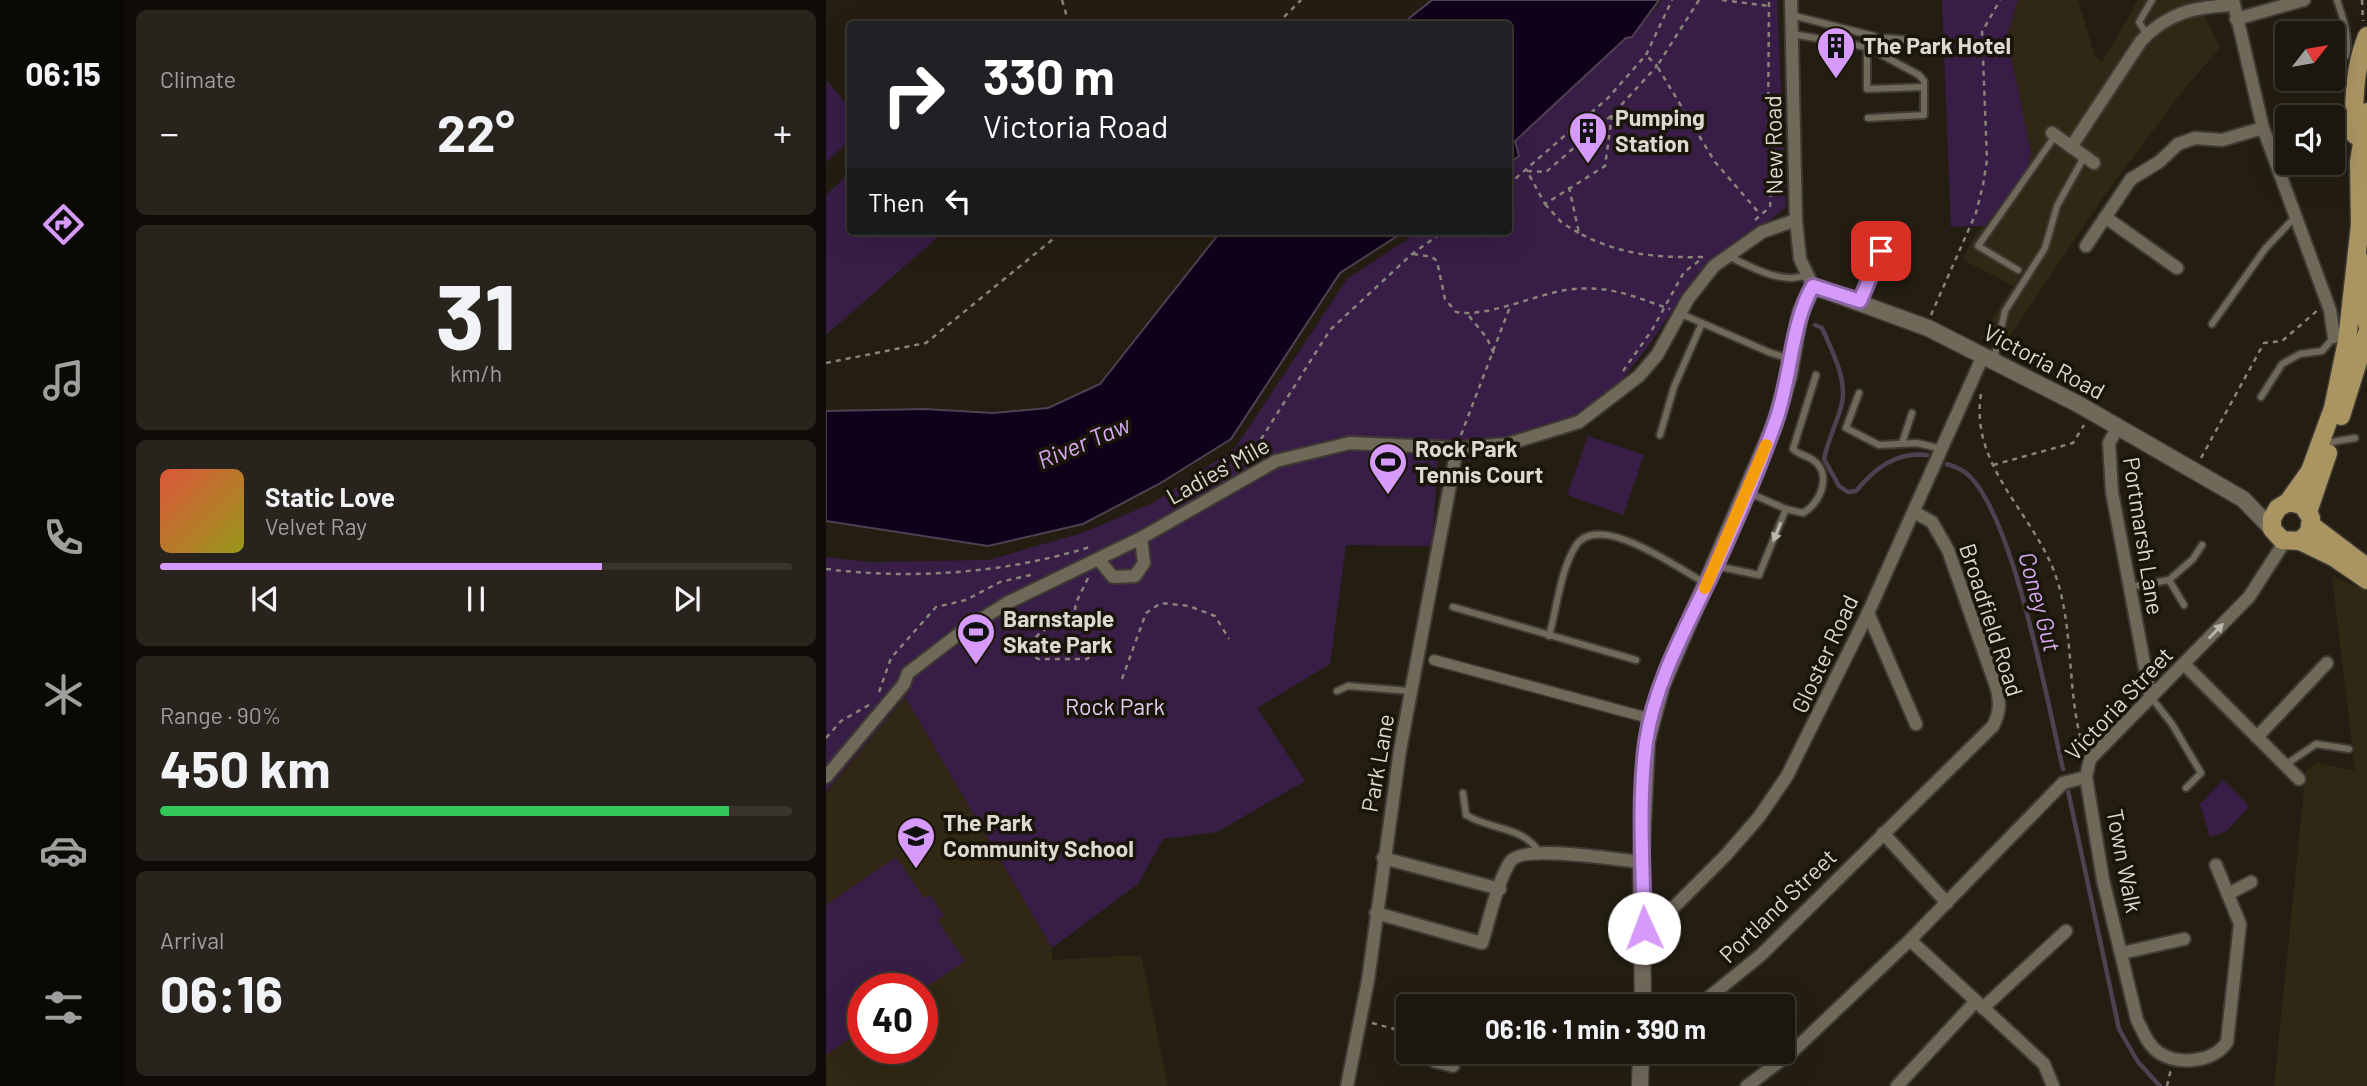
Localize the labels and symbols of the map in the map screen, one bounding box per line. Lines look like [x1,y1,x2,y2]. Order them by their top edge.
north arrow [2275,21,2345,91]
building icon: The Park Hotel [1815,25,1857,80]
place label: The Park Hotel [1863,31,2011,59]
street label: New Road [1758,95,1788,195]
place label: Pumping Station [1615,103,1705,157]
building icon: Pumping Station [1567,110,1609,165]
pin [1851,221,1911,281]
street label: Victoria Road [1979,317,2110,405]
water label: River Taw [1033,409,1135,474]
street label: Ladies' Mile [1161,430,1274,510]
place label: Rock Park Tennis Court [1415,434,1543,488]
sports icon: Rock Park Tennis Court [1367,441,1409,496]
street label: Portmarsh Lane [2118,455,2170,617]
one-way arrow [1771,522,1782,543]
street label: Broadfield Road [1954,540,2030,700]
water label: Coney Gut [2013,549,2068,655]
street label: Gloster Road [1785,590,1864,717]
place label: Barnstaple Skate Park [1003,604,1114,658]
sports icon: Barnstaple Skate Park [955,611,997,666]
one-way arrow [2208,623,2224,640]
street label: Victoria Street [2058,641,2178,766]
park label: Rock Park [1065,692,1165,720]
street label: Park Lane [1355,712,1399,814]
street label: Town Walk [2101,807,2149,915]
place label: The Park Community School [943,808,1134,862]
school or university icon: The Park Community School [895,815,937,870]
street label: Portland Street [1713,842,1842,968]
position arrow [1607,891,1681,965]
speed limit sign: 40 [847,973,938,1064]

